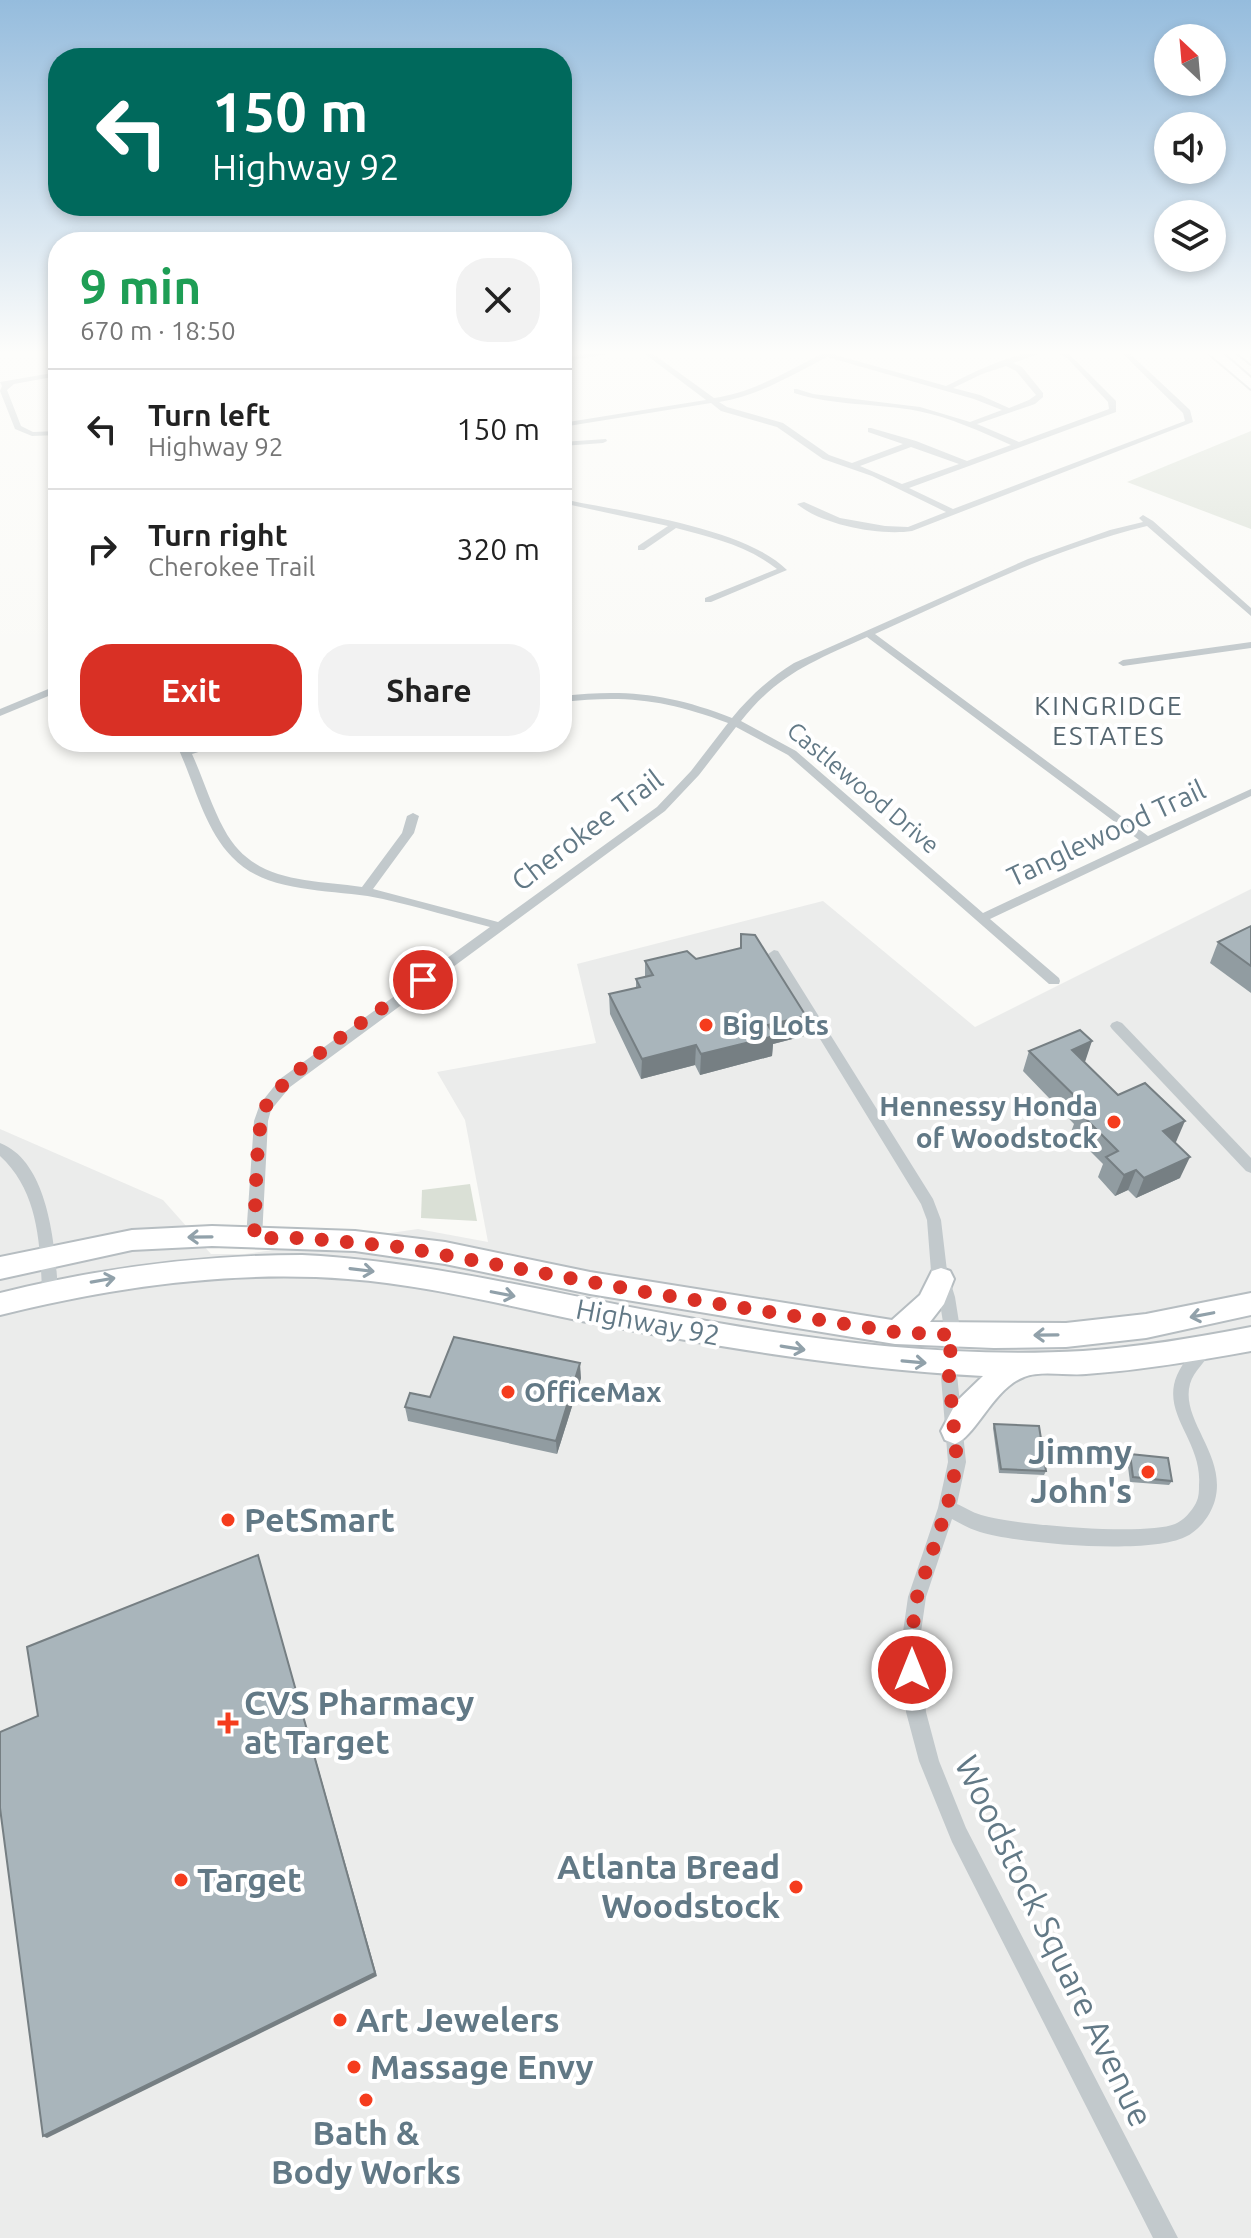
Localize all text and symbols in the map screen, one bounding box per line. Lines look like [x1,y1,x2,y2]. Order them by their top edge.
north arrow [1154,24,1226,96]
map controls [1154,24,1226,272]
icon: left [80,80,184,184]
text: 150 m [212,80,368,143]
button: sound [1154,112,1226,184]
text: Highway 92 [212,146,400,187]
button: layers [1154,200,1226,272]
button: close [456,258,540,342]
text: 9 min [80,259,201,313]
text: 670 m · 18:50 [80,316,236,345]
text: Turn left [148,398,270,432]
icon: left [80,407,124,451]
text: 150 m [456,412,540,446]
text: Highway 92 [148,432,284,461]
text: Turn right [148,518,288,552]
icon: right [80,527,124,571]
text: 320 m [456,532,540,566]
text: Cherokee Trail [148,552,315,581]
button: Exit [80,644,302,736]
button: Share [318,644,540,736]
district label: KINGRIDGE ESTATES [1034,691,1184,750]
street label: Castlewood Drive [782,716,945,859]
street label: Cherokee Trail [505,763,668,896]
street label: Tanglewood Trail [1002,773,1210,892]
pin [389,946,457,1014]
icon: arrive [401,958,445,1002]
place label: Big Lots [722,1009,829,1040]
marker: Big Lots [697,1016,715,1034]
place label: Hennessy Honda of Woodstock [879,1090,1098,1153]
marker: Hennessy Honda of Woodstock [1105,1113,1123,1131]
one-way arrow [187,1229,214,1245]
one-way arrow [348,1262,375,1277]
one-way arrow [90,1272,115,1287]
one-way arrow [489,1287,515,1302]
street label: Highway 92 [574,1292,723,1351]
one-way arrow [1189,1308,1215,1323]
one-way arrow [1033,1328,1060,1343]
one-way arrow [779,1341,805,1356]
one-way arrow [900,1354,927,1369]
place label: OfficeMax [524,1376,661,1407]
marker: OfficeMax [499,1383,517,1401]
place label: Jimmy John's [1028,1432,1132,1509]
marker: Jimmy John's [1139,1463,1157,1481]
place label: PetSmart [244,1500,395,1538]
marker: PetSmart [219,1511,237,1529]
position arrow [870,1628,954,1712]
place label: CVS Pharmacy at Target [244,1683,474,1760]
marker: CVS Pharmacy at Target [219,1714,237,1732]
street label: Woodstock Square Avenue [948,1749,1161,2132]
place label: Atlanta Bread Woodstock [557,1847,780,1924]
place label: Target [197,1860,302,1898]
marker: Target [172,1871,190,1889]
marker: Atlanta Bread Woodstock [787,1878,805,1896]
place label: Art Jewelers [356,2000,560,2038]
marker: Art Jewelers [331,2011,349,2029]
place label: Massage Envy [370,2047,594,2085]
marker: Massage Envy [345,2058,363,2076]
marker: Bath & Body Works [357,2091,375,2109]
place label: Bath & Body Works [271,2113,461,2190]

